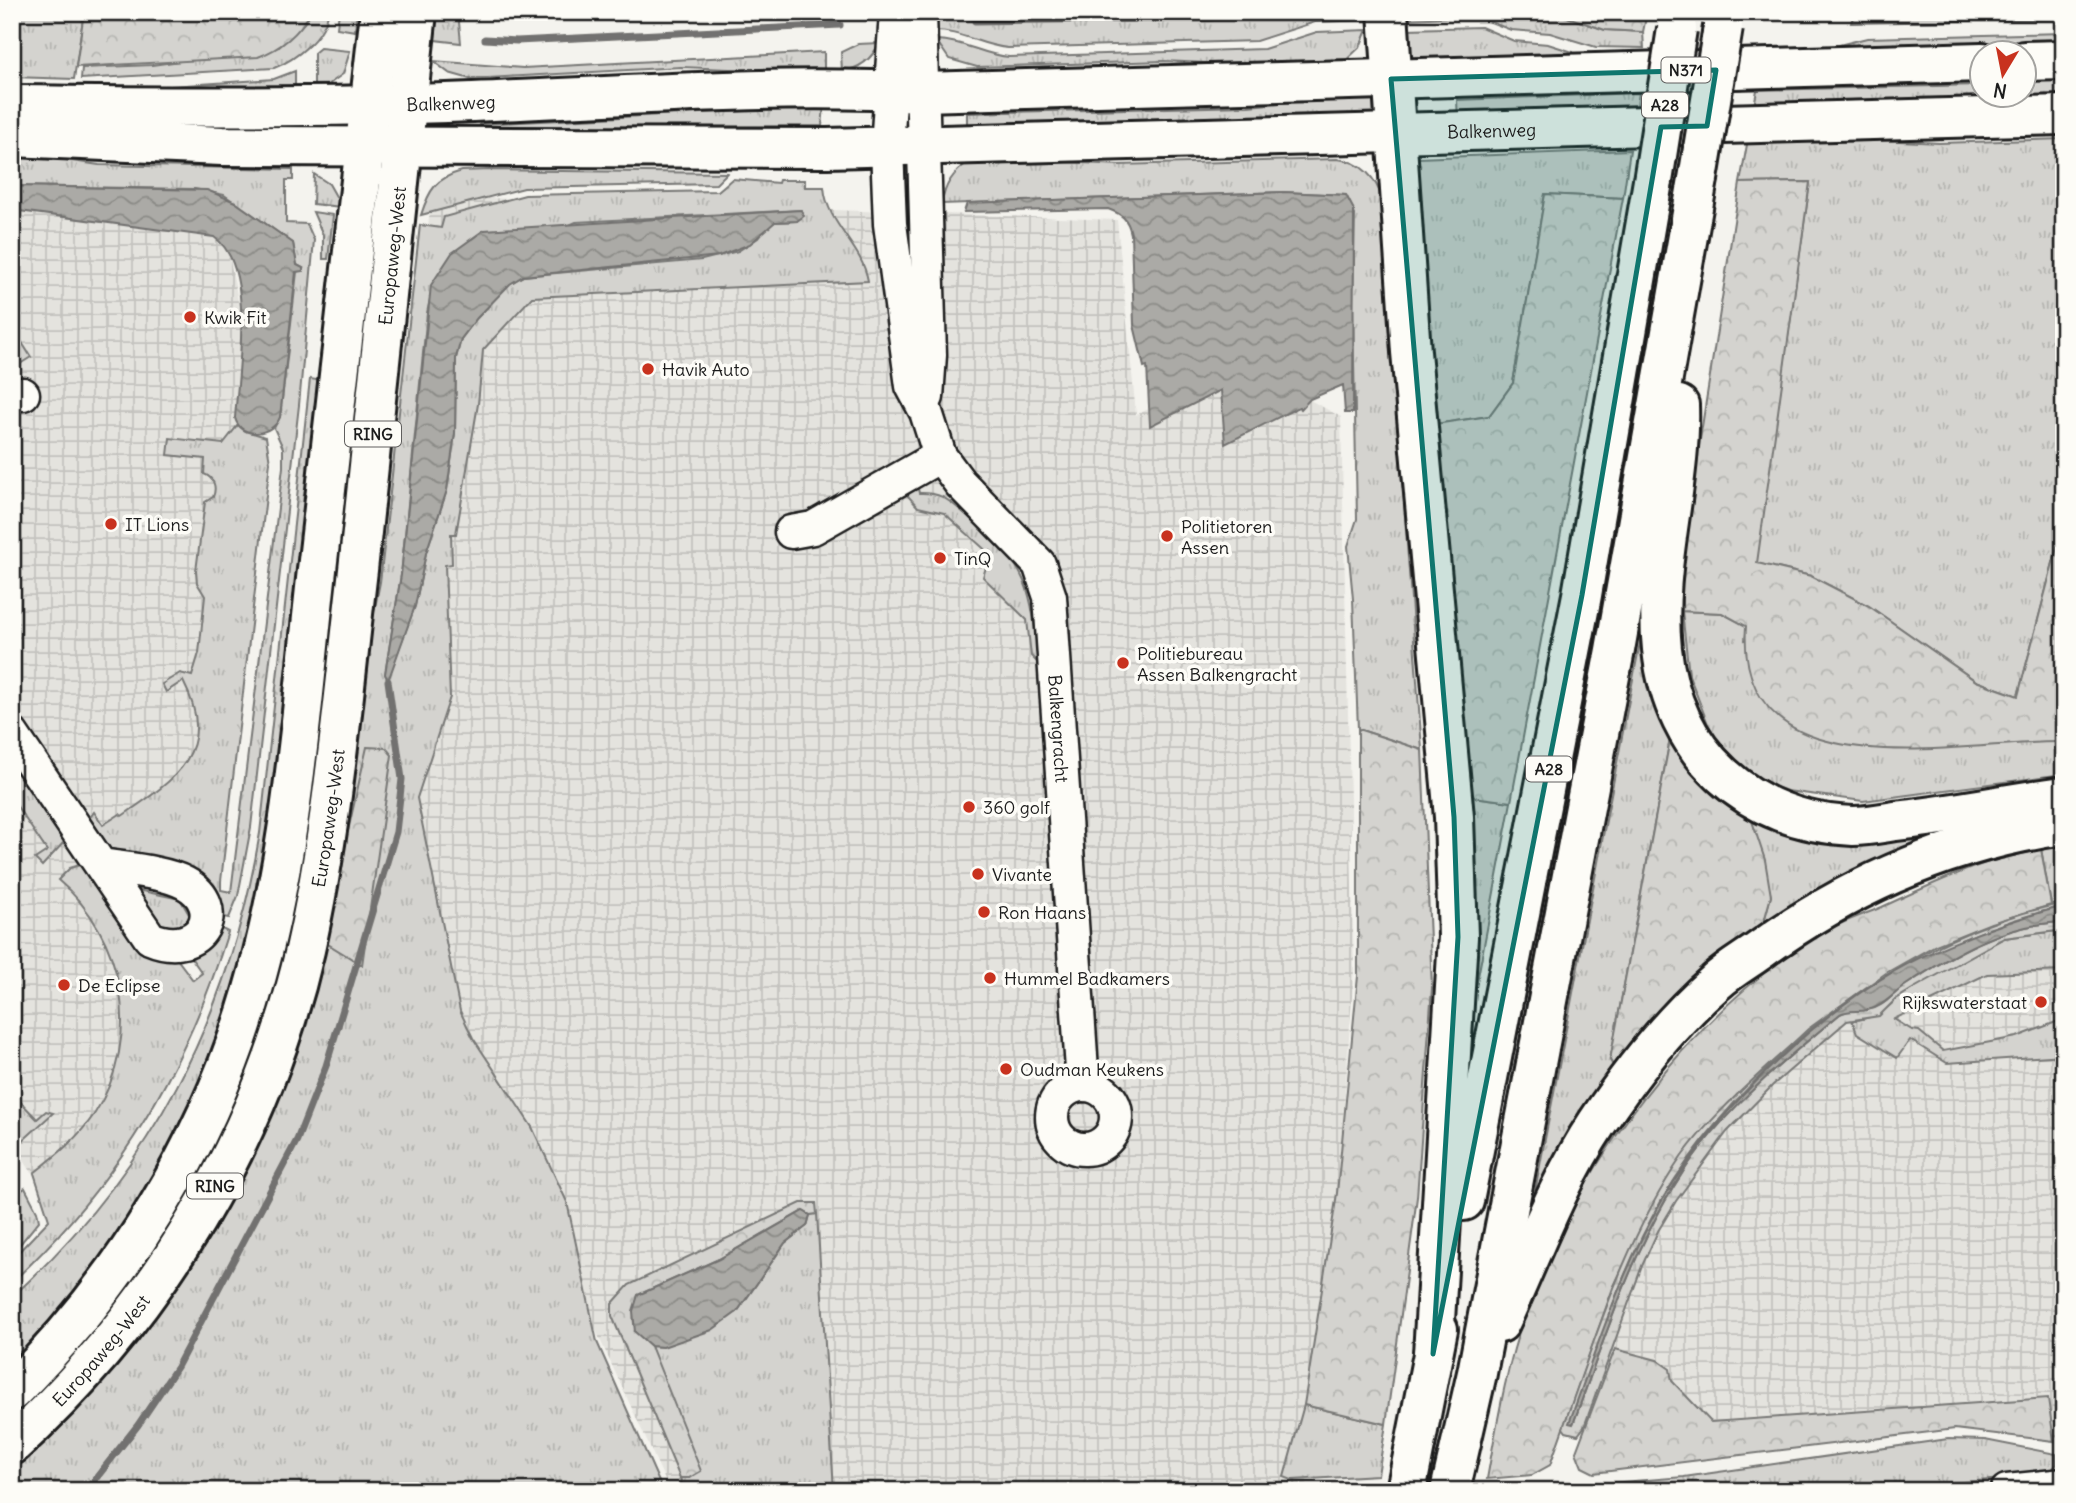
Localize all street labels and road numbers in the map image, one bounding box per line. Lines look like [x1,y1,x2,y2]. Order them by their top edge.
road number: N371 [1662,58,1710,82]
street label: Balkenweg [406,90,496,116]
road number: A28 [1642,92,1688,118]
street label: Balkenweg [1447,118,1536,143]
street label: Europaweg-West [373,185,411,326]
road number: RING [345,422,401,446]
street label: Balkengracht [1044,674,1074,783]
street label: Europaweg-West [306,748,349,889]
road number: A28 [1526,756,1572,782]
road number: RING [187,1174,243,1198]
street label: Europaweg-West [47,1290,155,1411]

